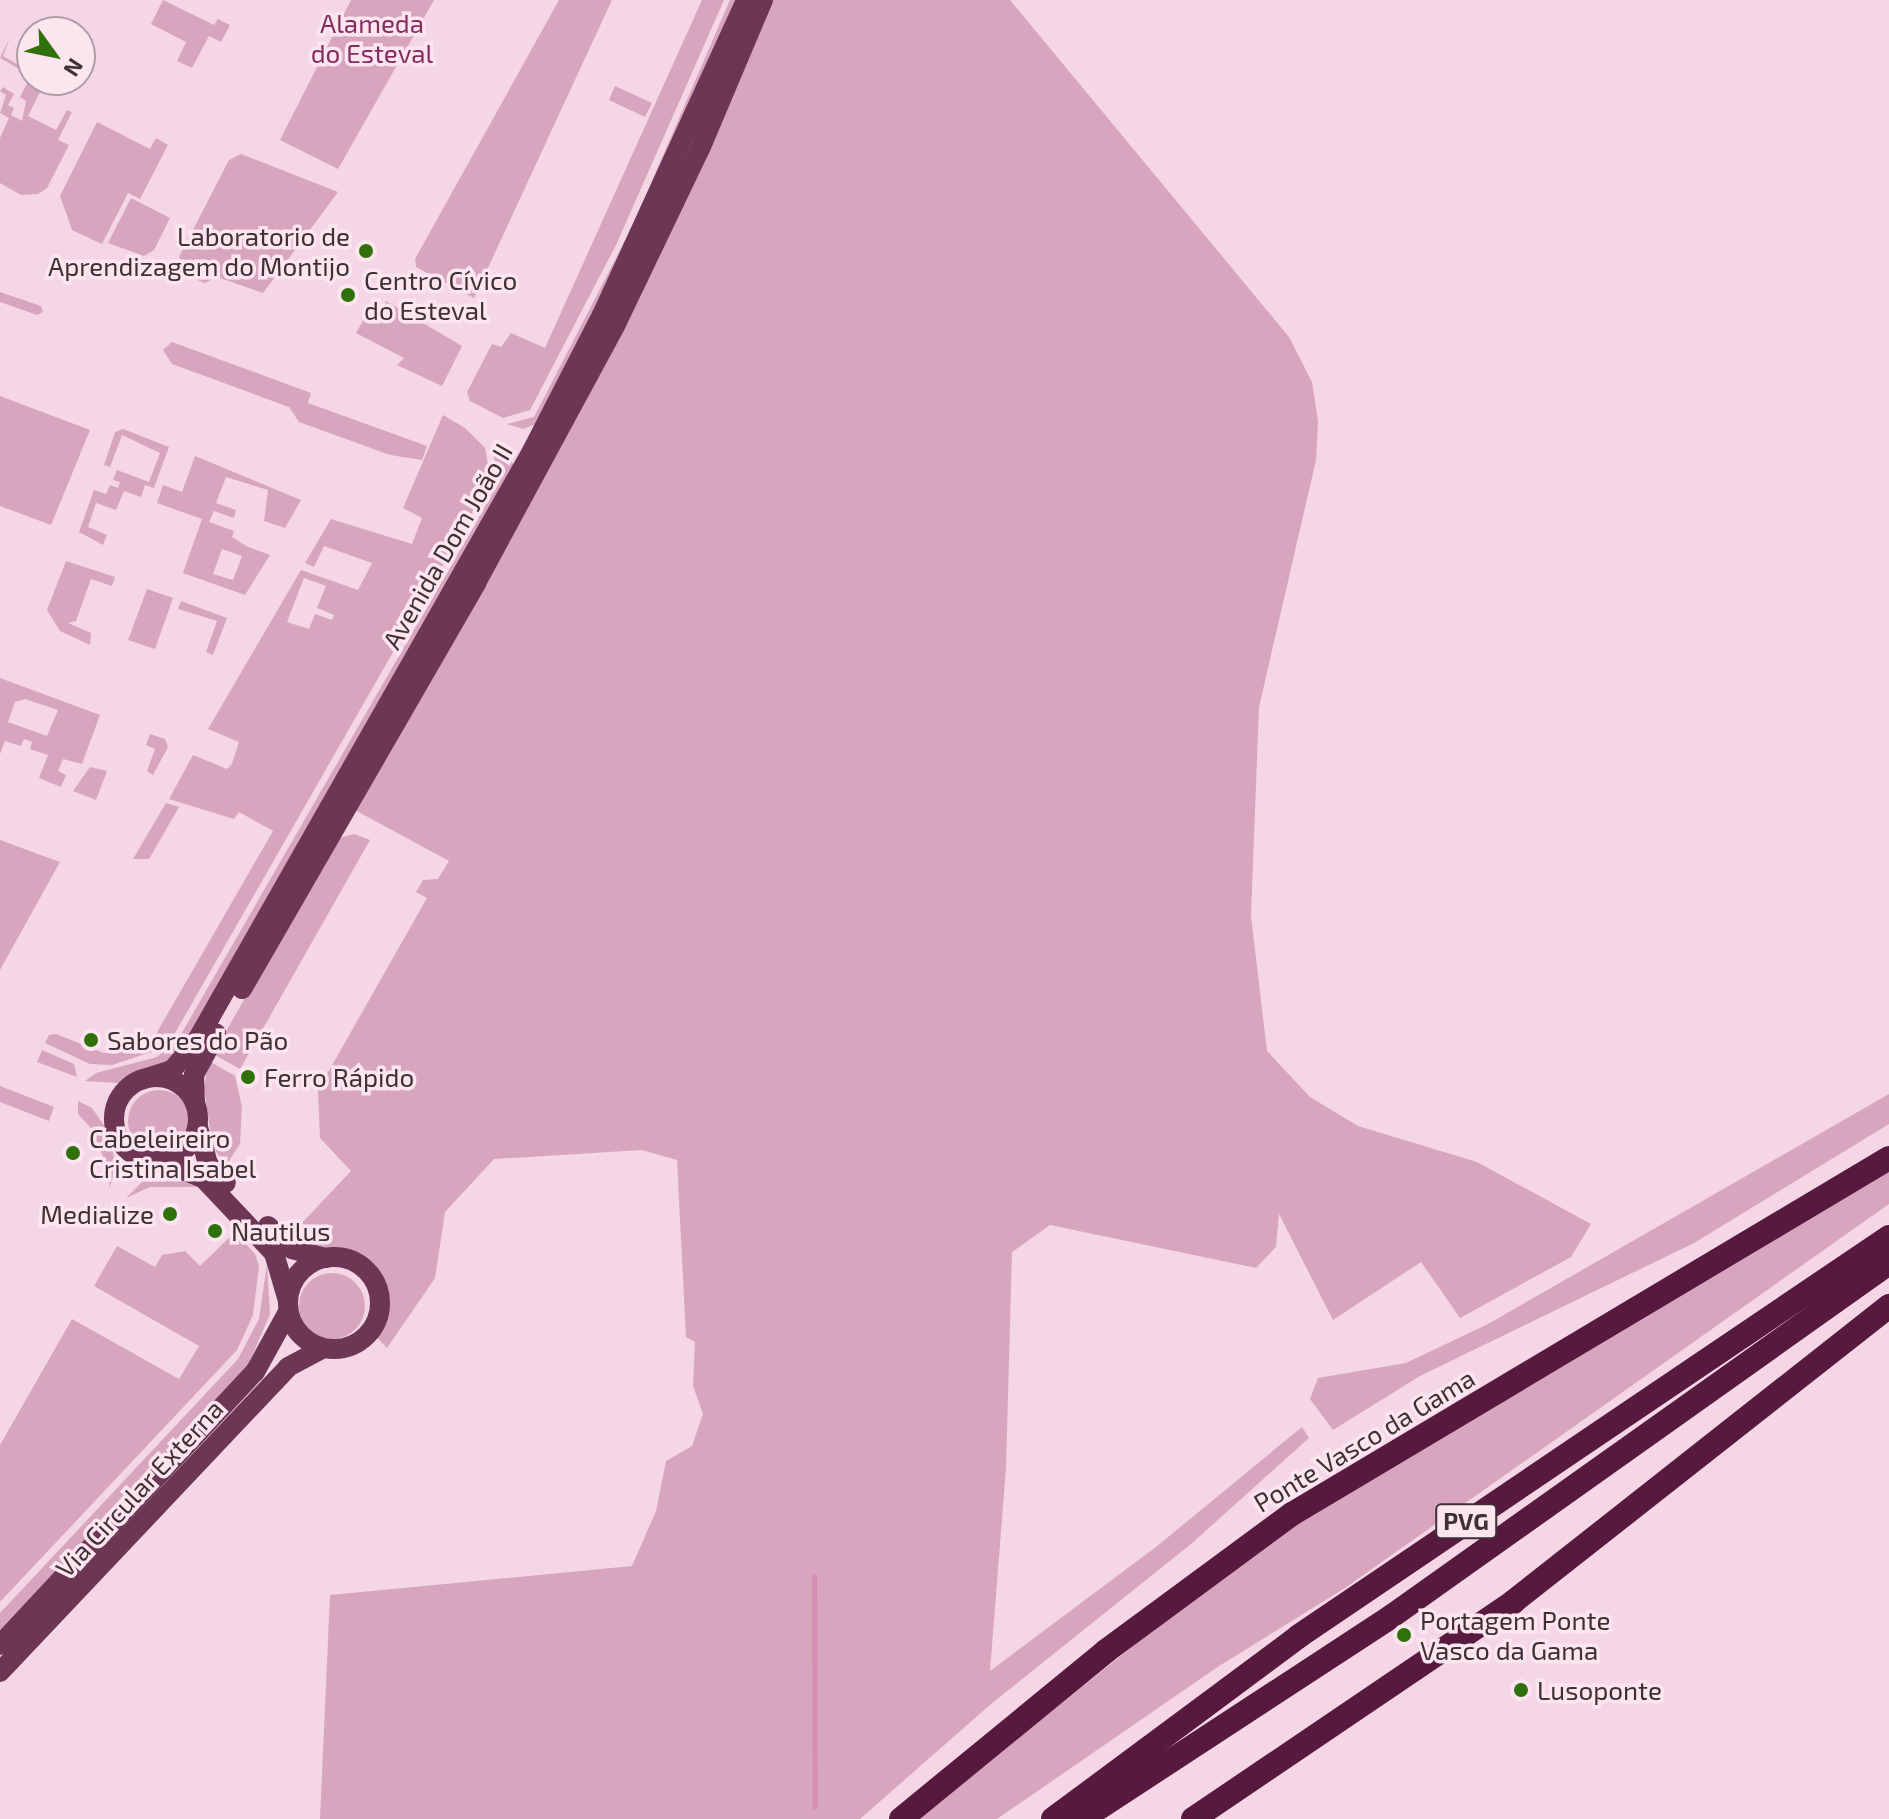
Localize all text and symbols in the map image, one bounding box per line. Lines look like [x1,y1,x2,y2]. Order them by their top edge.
park label: Alameda do Esteval [311,7,433,68]
north arrow [16,16,96,96]
text: N [59,54,90,82]
place label: Laboratorio de Aprendizagem do Montijo [48,220,350,282]
marker: Laboratorio de Aprendizagem do Montijo [357,242,375,260]
place label: Centro Cívico do Esteval [364,264,517,326]
marker: Centro Cívico do Esteval [339,286,357,304]
street label: Avenida Dom João II [375,438,519,654]
place label: Sabores do Pão [107,1024,288,1056]
marker: Sabores do Pão [82,1031,100,1049]
place label: Ferro Rápido [264,1061,414,1093]
marker: Ferro Rápido [239,1068,257,1086]
place label: Cabeleireiro Cristina Isabel [89,1122,256,1184]
marker: Cabeleireiro Cristina Isabel [64,1144,82,1162]
place label: Medialize [40,1198,154,1230]
marker: Medialize [161,1205,179,1223]
place label: Nautilus [231,1215,331,1247]
marker: Nautilus [206,1222,224,1240]
street label: Ponte Vasco da Gama [1248,1361,1480,1519]
street label: Via Circular Externa [49,1393,229,1583]
road number: PVG [1434,1501,1498,1541]
place label: Portagem Ponte Vasco da Gama [1420,1604,1610,1666]
marker: Portagem Ponte Vasco da Gama [1395,1626,1413,1644]
place label: Lusoponte [1537,1674,1662,1706]
marker: Lusoponte [1512,1681,1530,1699]

